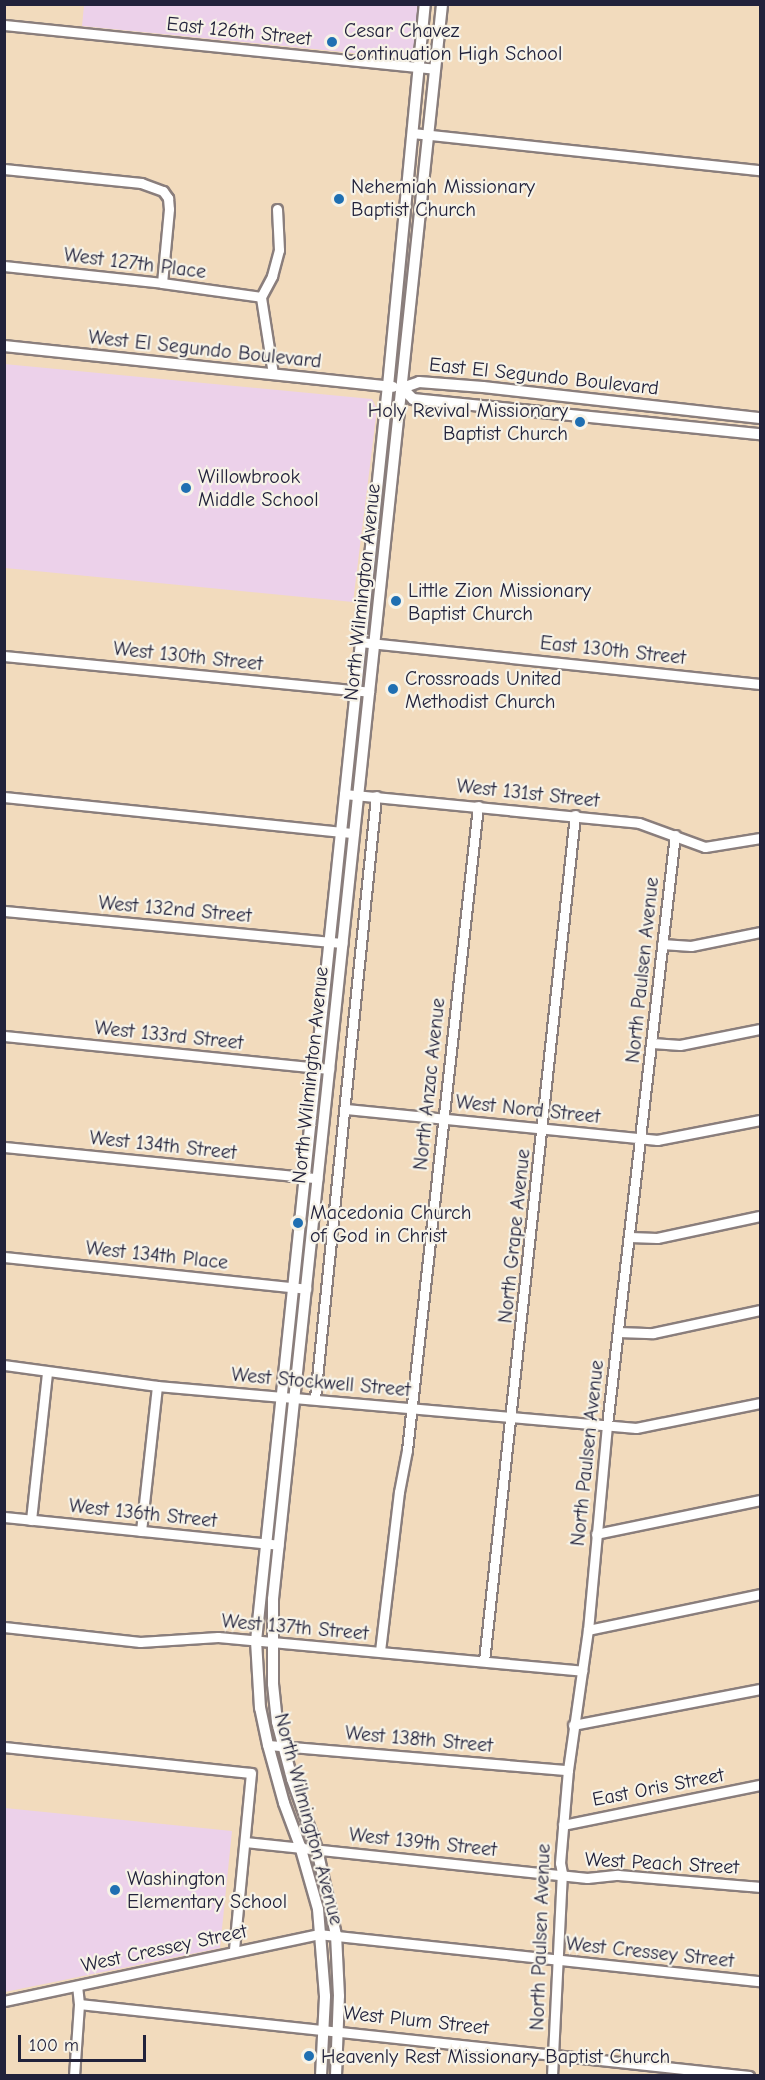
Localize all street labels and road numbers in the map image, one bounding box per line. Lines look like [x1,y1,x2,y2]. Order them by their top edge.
street label: East 126th Street [165,11,313,51]
street label: West 127th Place [62,242,208,284]
street label: West El Segundo Boulevard [87,325,323,373]
street label: East El Segundo Boulevard [428,352,660,400]
street label: North Wilmington Avenue [339,482,385,702]
street label: East 130th Street [539,630,687,670]
street label: West 130th Street [112,636,264,676]
street label: West 131st Street [455,774,601,812]
street label: North Paulsen Avenue [620,876,664,1064]
street label: West 132nd Street [97,890,253,928]
street label: North Wilmington Avenue [287,965,333,1185]
street label: North Anzac Avenue [408,997,450,1171]
street label: West 133rd Street [93,1015,245,1055]
street label: West Nord Street [455,1089,601,1129]
street label: West 134th Street [88,1125,238,1165]
street label: North Grape Avenue [493,1148,535,1324]
street label: West 134th Place [85,1236,229,1274]
street label: North Paulsen Avenue [565,1359,609,1547]
street label: West Stockwell Street [230,1362,412,1402]
street label: West 136th Street [68,1493,218,1533]
street label: West 137th Street [221,1609,369,1645]
street label: North Wilmington Avenue [269,1711,349,1927]
street label: West 138th Street [344,1721,494,1757]
street label: East Oris Street [590,1762,726,1812]
street label: West 139th Street [348,1822,498,1862]
street label: North Paulsen Avenue [525,1843,555,2031]
street label: West Peach Street [584,1847,740,1879]
street label: West Cressey Street [79,1919,249,1977]
street label: West Cressey Street [565,1931,735,1973]
street label: West Plum Street [342,2000,490,2040]

